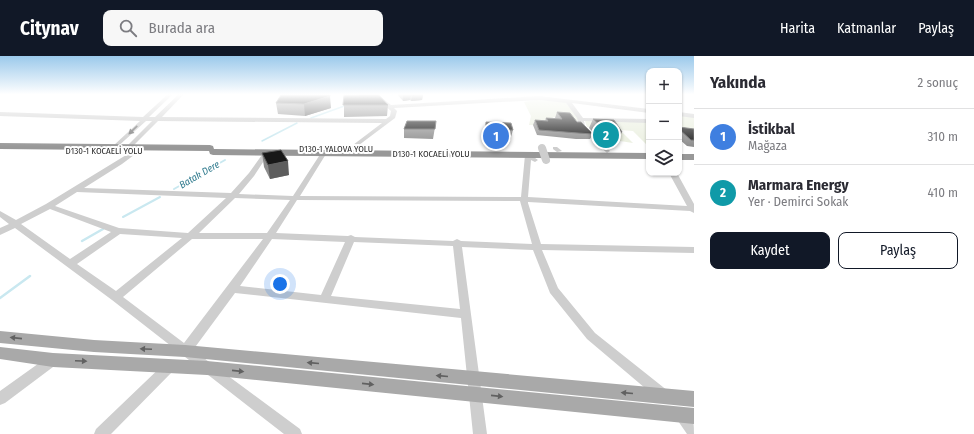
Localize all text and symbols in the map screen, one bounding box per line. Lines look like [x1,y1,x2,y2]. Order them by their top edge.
search box [103,10,383,46]
text: Citynav [20,17,79,40]
icon: search [117,17,139,39]
text: Burada ara [149,19,215,37]
text: Harita [780,20,815,37]
text: Katmanlar [837,20,896,37]
text: Paylaş [918,20,954,37]
map controls [646,68,682,176]
button: + [646,68,682,104]
text: Yakında [710,72,766,93]
text: 2 sonuç [918,75,958,90]
button: − [646,104,682,140]
pin: 2 [593,120,619,150]
text: İstikbal [748,120,795,138]
pin: 1 [483,121,509,151]
one-way arrow [128,125,138,135]
text: 1 [720,129,726,144]
text: 310 m [928,129,958,144]
text: Mağaza [748,138,787,153]
button: layers [646,140,682,176]
street label: D130-1 YALOVA YOLU [299,144,373,154]
street label: D130-1 KOCAELİ YOLU [66,146,142,156]
street label: D130-1 KOCAELİ YOLU [393,149,469,159]
water label: Batak Dere [177,158,222,191]
text: Marmara Energy [748,176,849,194]
text: 2 [720,185,726,200]
text: 410 m [928,185,958,200]
text: Yer · Demirci Sokak [748,194,848,209]
button: Kaydet [710,232,830,269]
button: Paylaş [838,232,958,269]
your location [270,274,290,294]
one-way arrow [10,335,22,342]
one-way arrow [140,345,152,352]
one-way arrow [75,358,88,364]
one-way arrow [307,360,319,366]
one-way arrow [232,368,244,374]
one-way arrow [436,372,448,379]
one-way arrow [362,380,374,387]
one-way arrow [621,390,633,397]
one-way arrow [491,393,503,400]

